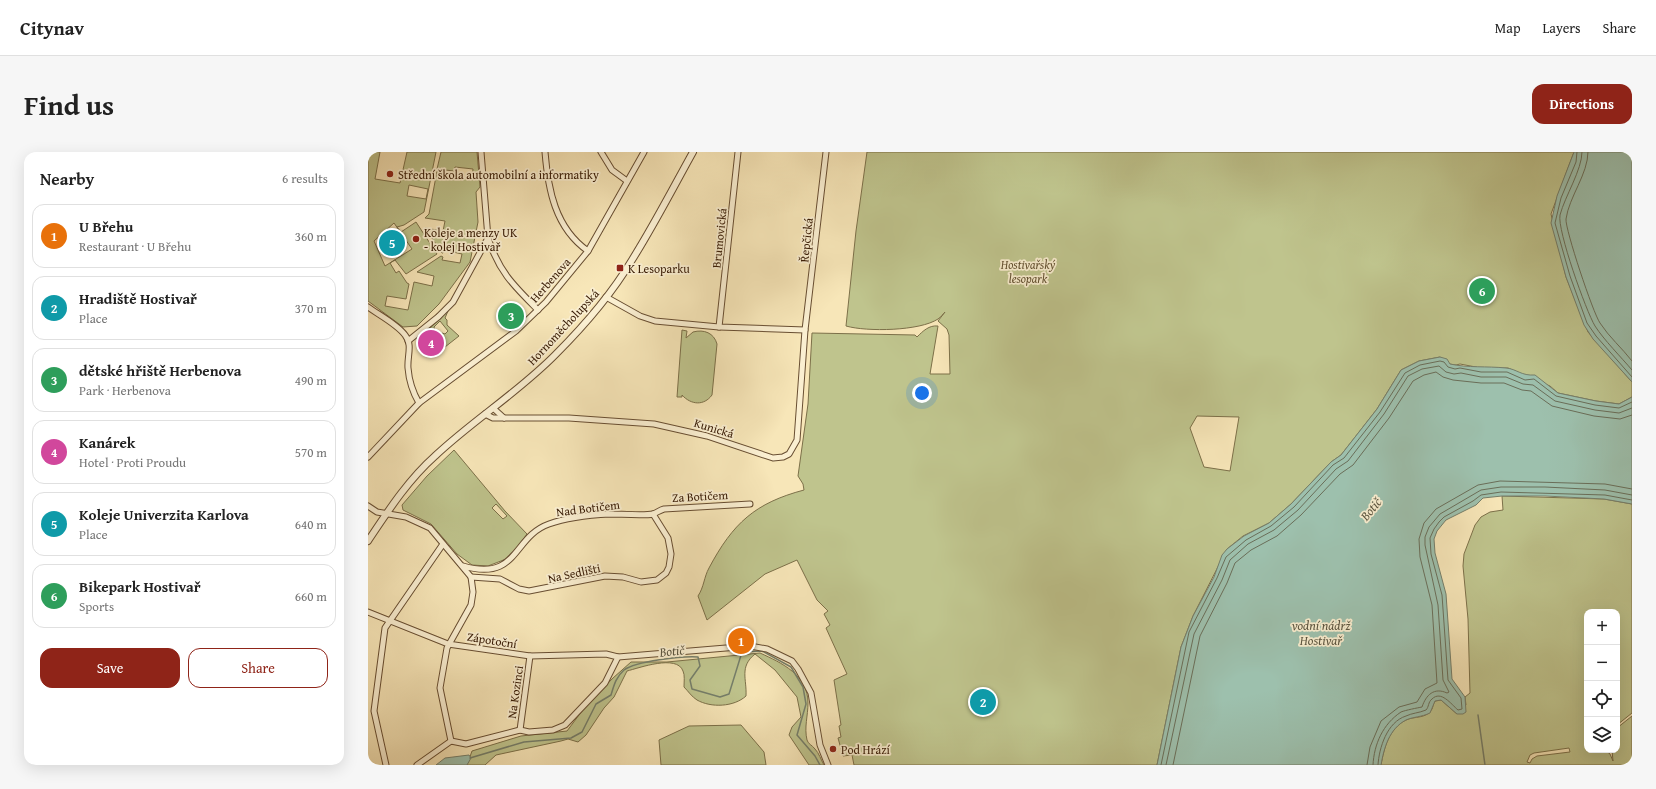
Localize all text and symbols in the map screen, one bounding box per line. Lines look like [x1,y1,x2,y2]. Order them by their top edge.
text: Citynav [20,14,84,42]
text: Map [1495,18,1521,38]
text: Layers [1543,18,1581,38]
text: Share [1603,18,1636,38]
text: Find us [24,84,114,125]
button: Directions [1532,84,1632,124]
text: Nearby [40,166,94,191]
place label: Střední škola automobilní a informatiky [398,166,599,183]
text: 6 results [282,169,328,188]
marker: Střední škola automobilní a informatiky [385,169,395,179]
street label: Brumovická [707,207,731,269]
text: U Břehu [79,216,133,237]
street label: Řepčická [795,217,817,263]
place label: Koleje a menzy UK - kolej Hostivař [424,224,518,255]
text: 1 [51,227,57,246]
text: 360 m [295,227,327,246]
pin: 5 [379,228,405,258]
marker: Koleje a menzy UK - kolej Hostivař [411,234,421,244]
text: Restaurant · U Břehu [79,237,191,256]
street label: Herbenova [526,254,574,306]
park label: Hostivařský lesopark [1000,256,1056,287]
place label: K Lesoparku [628,260,690,277]
marker: K Lesoparku [615,263,625,273]
pin: 6 [1469,276,1495,306]
street label: Hornoměcholupská [523,285,603,369]
text: Hradiště Hostivař [79,288,197,309]
text: 2 [51,299,57,318]
text: 370 m [295,299,327,318]
pin: 3 [498,301,524,331]
text: Place [79,309,108,328]
pin: 4 [418,328,444,358]
text: dětské hřiště Herbenova [79,360,241,381]
text: 3 [51,371,57,390]
text: 490 m [295,371,327,390]
text: Park · Herbenova [79,381,171,400]
your location [912,383,932,403]
street label: Kunická [692,414,736,442]
text: Kanárek [79,432,135,453]
text: 4 [51,443,57,462]
text: 570 m [295,443,327,462]
text: Hotel · Proti Proudu [79,453,186,472]
street label: Za Botičem [672,486,729,506]
water label: Botič [1355,493,1387,525]
street label: Nad Botičem [555,496,621,520]
text: Koleje Univerzita Karlova [79,504,249,525]
text: 5 [51,515,57,534]
text: 640 m [295,515,327,534]
text: Place [79,525,108,544]
street label: Na Sedlišti [546,559,602,587]
text: Bikepark Hostivař [79,576,201,597]
text: 6 [51,587,57,606]
text: 660 m [295,587,327,606]
text: Sports [79,597,114,616]
map controls [1584,609,1620,753]
button: + [1584,609,1620,645]
water label: vodní nádrž Hostivař [1292,616,1351,650]
pin: 1 [728,626,754,656]
street label: Zápotoční [466,628,519,652]
water label: Botič [658,640,686,662]
button: − [1584,645,1620,681]
button: Save [40,648,180,688]
button: Share [188,648,328,688]
street label: Na Kozinci [503,664,527,720]
button: locate [1584,681,1620,717]
pin: 2 [970,687,996,717]
button: layers [1584,717,1620,753]
place label: Pod Hrází [841,741,890,758]
marker: Pod Hrází [828,744,838,754]

